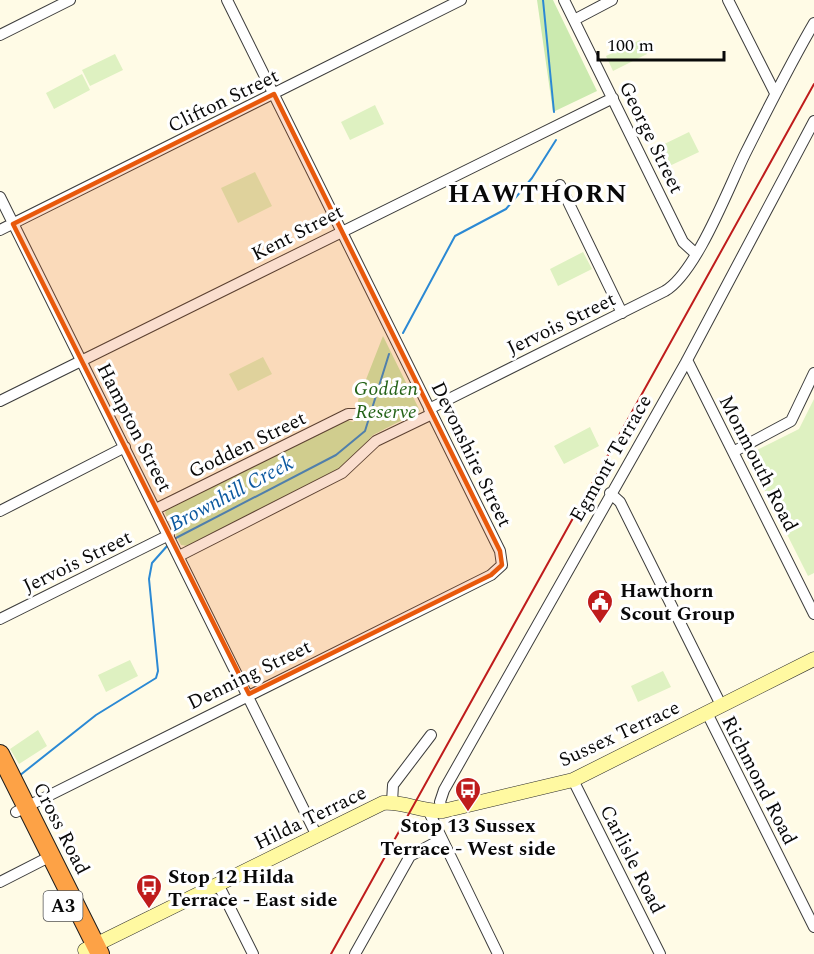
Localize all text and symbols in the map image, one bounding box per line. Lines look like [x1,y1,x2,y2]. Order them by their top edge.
scale bar [598,24,724,62]
text: 100 m [607,32,654,59]
street label: Clifton Street [163,61,284,141]
street label: George Street [611,76,691,199]
district label: HAWTHORN [448,174,628,214]
street label: Kent Street [246,197,349,269]
street label: Jervois Street [502,285,621,363]
street label: Hampton Street [89,358,180,497]
park label: Godden Reserve [354,374,419,427]
street label: Devonshire Street [423,377,519,532]
street label: Egmont Terrace [562,389,660,528]
street label: Monmouth Road [711,390,805,537]
street label: Godden Street [184,403,311,486]
water label: Brownhill Creek [163,447,300,540]
street label: Jervois Street [18,523,137,601]
place label: Hawthorn Scout Group [620,576,735,629]
public building icon: Hawthorn Scout Group [585,587,615,625]
street label: Denning Street [182,632,316,718]
street label: Sussex Terrace [554,693,685,775]
street label: Richmond Road [714,711,805,850]
bus stop icon: Stop 13 Sussex Terrace - West side [453,775,483,813]
street label: Cross Road [25,777,97,880]
street label: Hilda Terrace [249,778,372,858]
street label: Carlisle Road [592,800,672,919]
place label: Stop 13 Sussex Terrace - West side [380,811,556,864]
place label: Stop 12 Hilda Terrace - East side [168,862,337,915]
bus stop icon: Stop 12 Hilda Terrace - East side [134,872,164,910]
road number: A3 [44,891,82,921]

